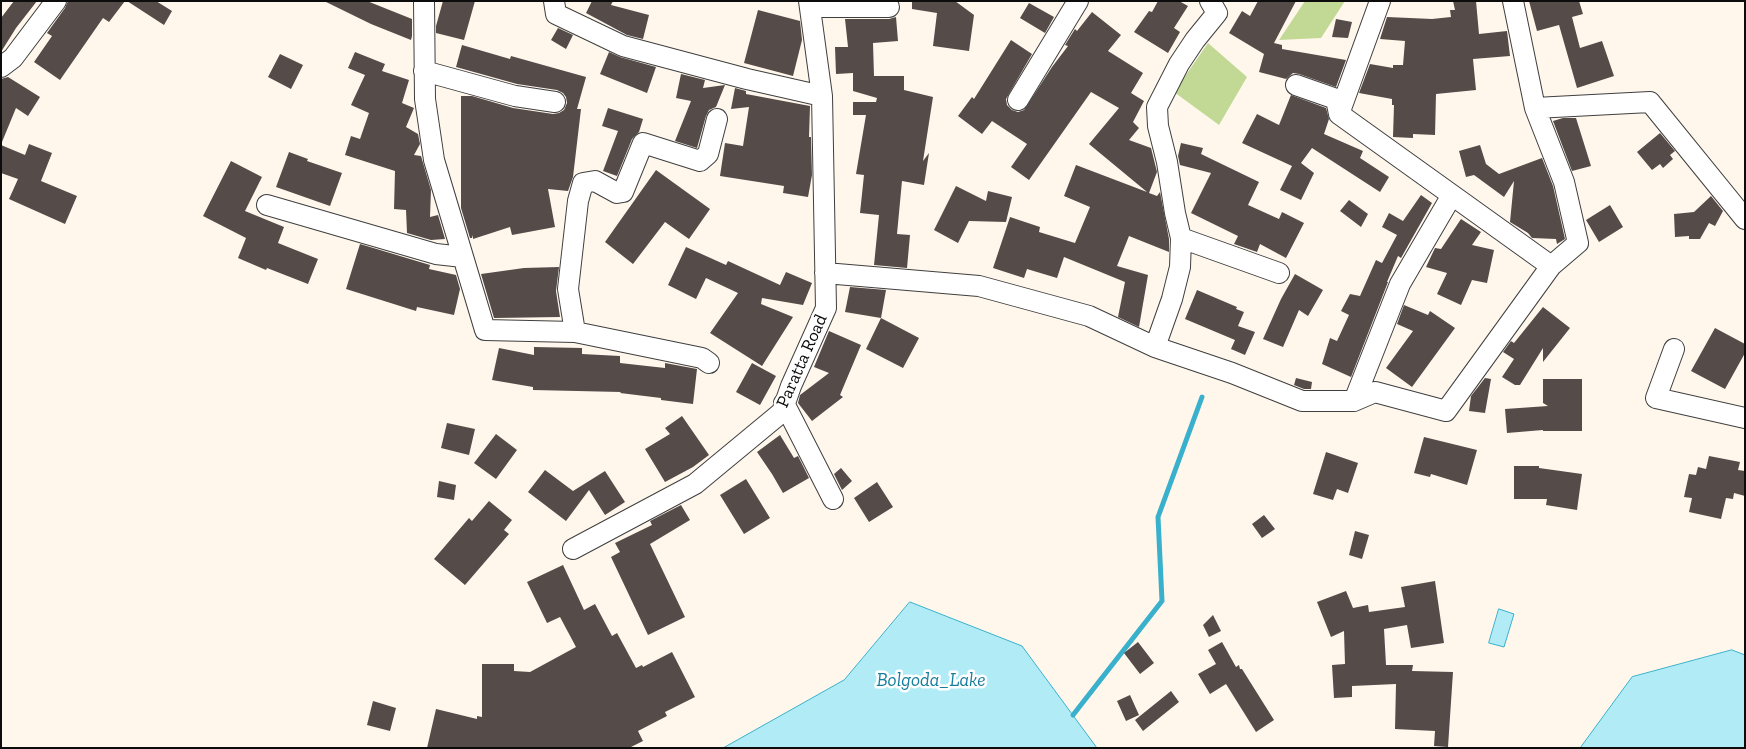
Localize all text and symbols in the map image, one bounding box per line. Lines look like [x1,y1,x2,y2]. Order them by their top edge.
street label: Paratta Road [772,311,832,411]
water label: Bolgoda_Lake [876,670,986,692]

